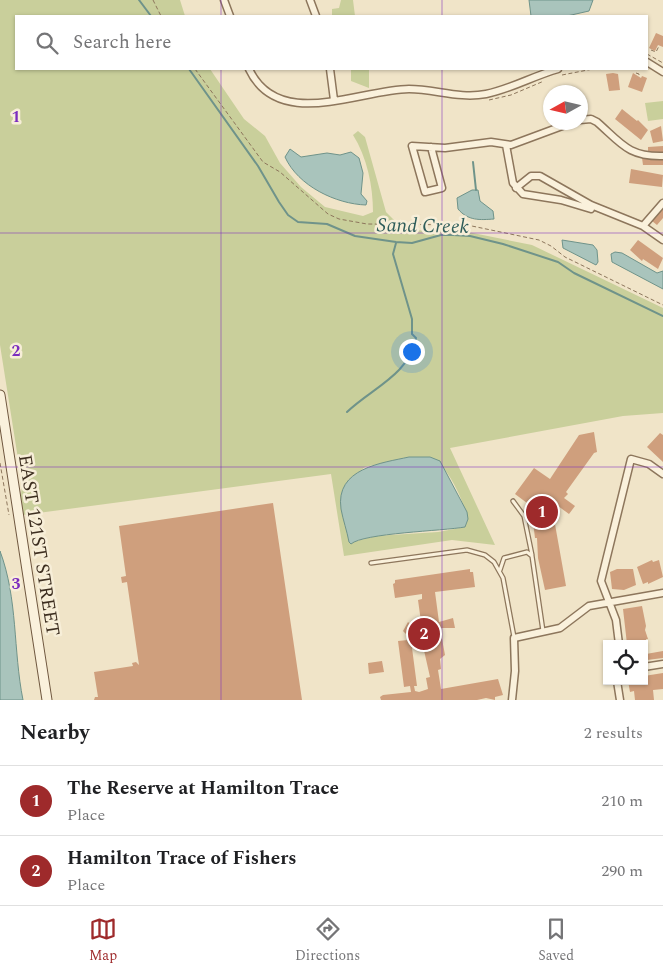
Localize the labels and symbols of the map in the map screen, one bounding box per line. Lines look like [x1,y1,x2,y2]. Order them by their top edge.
north arrow [543,85,588,130]
text: 1 [12,105,20,129]
water label: Sand Creek [377,210,470,242]
text: 2 [12,339,21,363]
your location [399,339,425,365]
street label: EAST 121ST STREET [10,452,67,638]
pin: 1 [526,493,558,531]
text: 3 [12,572,21,596]
pin: 2 [408,615,440,653]

